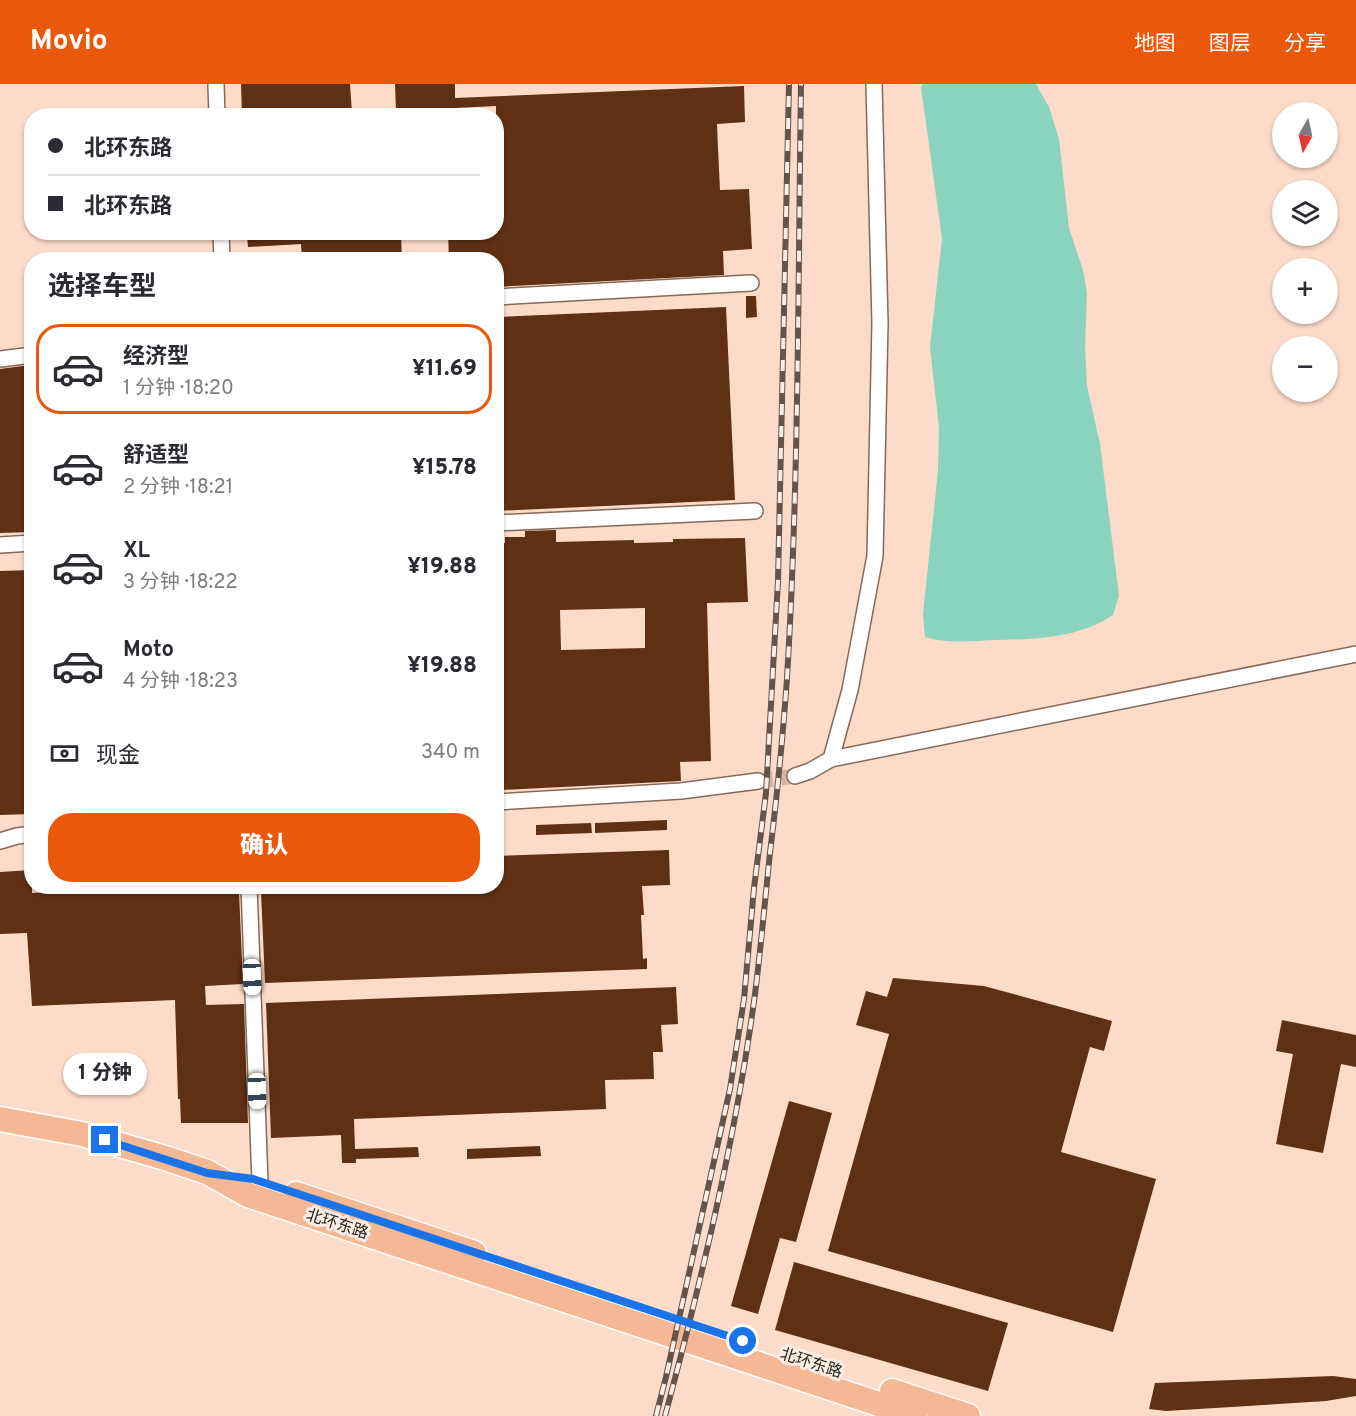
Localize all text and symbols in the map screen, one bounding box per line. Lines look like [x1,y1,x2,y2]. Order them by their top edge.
text: Movio [30,24,108,60]
text: 地图 [1134,31,1176,58]
text: 图层 [1209,31,1251,58]
text: 分享 [1284,31,1326,58]
north arrow [1272,102,1338,168]
map controls [1272,102,1338,402]
text: 北环东路 [84,136,172,163]
button: layers [1272,180,1338,246]
text: 北环东路 [84,194,172,221]
button: + [1272,258,1338,324]
text: 选择车型 [48,271,156,305]
button: − [1272,336,1338,402]
icon: car [51,342,105,396]
text: 经济型 [123,344,189,371]
text: ¥11.69 [412,356,477,383]
text: 1 分钟 · 18:20 [123,376,234,402]
icon: car [51,441,105,495]
text: 舒适型 [123,443,189,470]
text: ¥15.78 [412,455,477,482]
text: 2 分钟 · 18:21 [123,475,233,501]
text: XL [123,538,150,565]
icon: car [51,540,105,594]
text: ¥19.88 [407,554,477,581]
text: 3 分钟 · 18:22 [123,570,238,596]
text: Moto [123,637,174,664]
icon: car [51,639,105,693]
text: ¥19.88 [407,653,477,680]
text: 4 分钟 · 18:23 [123,669,238,695]
icon: cash [48,737,81,770]
text: 340 m [421,740,480,766]
text: 现金 [96,743,140,770]
button: 确认 [48,813,480,882]
car [242,959,262,995]
callout: 1 分钟 [63,1053,147,1095]
text: 1 分钟 [78,1061,132,1087]
car [247,1073,267,1109]
route end [91,1126,118,1153]
street label: 北环东路 [303,1206,371,1244]
route start [729,1327,756,1354]
street label: 北环东路 [777,1345,845,1383]

